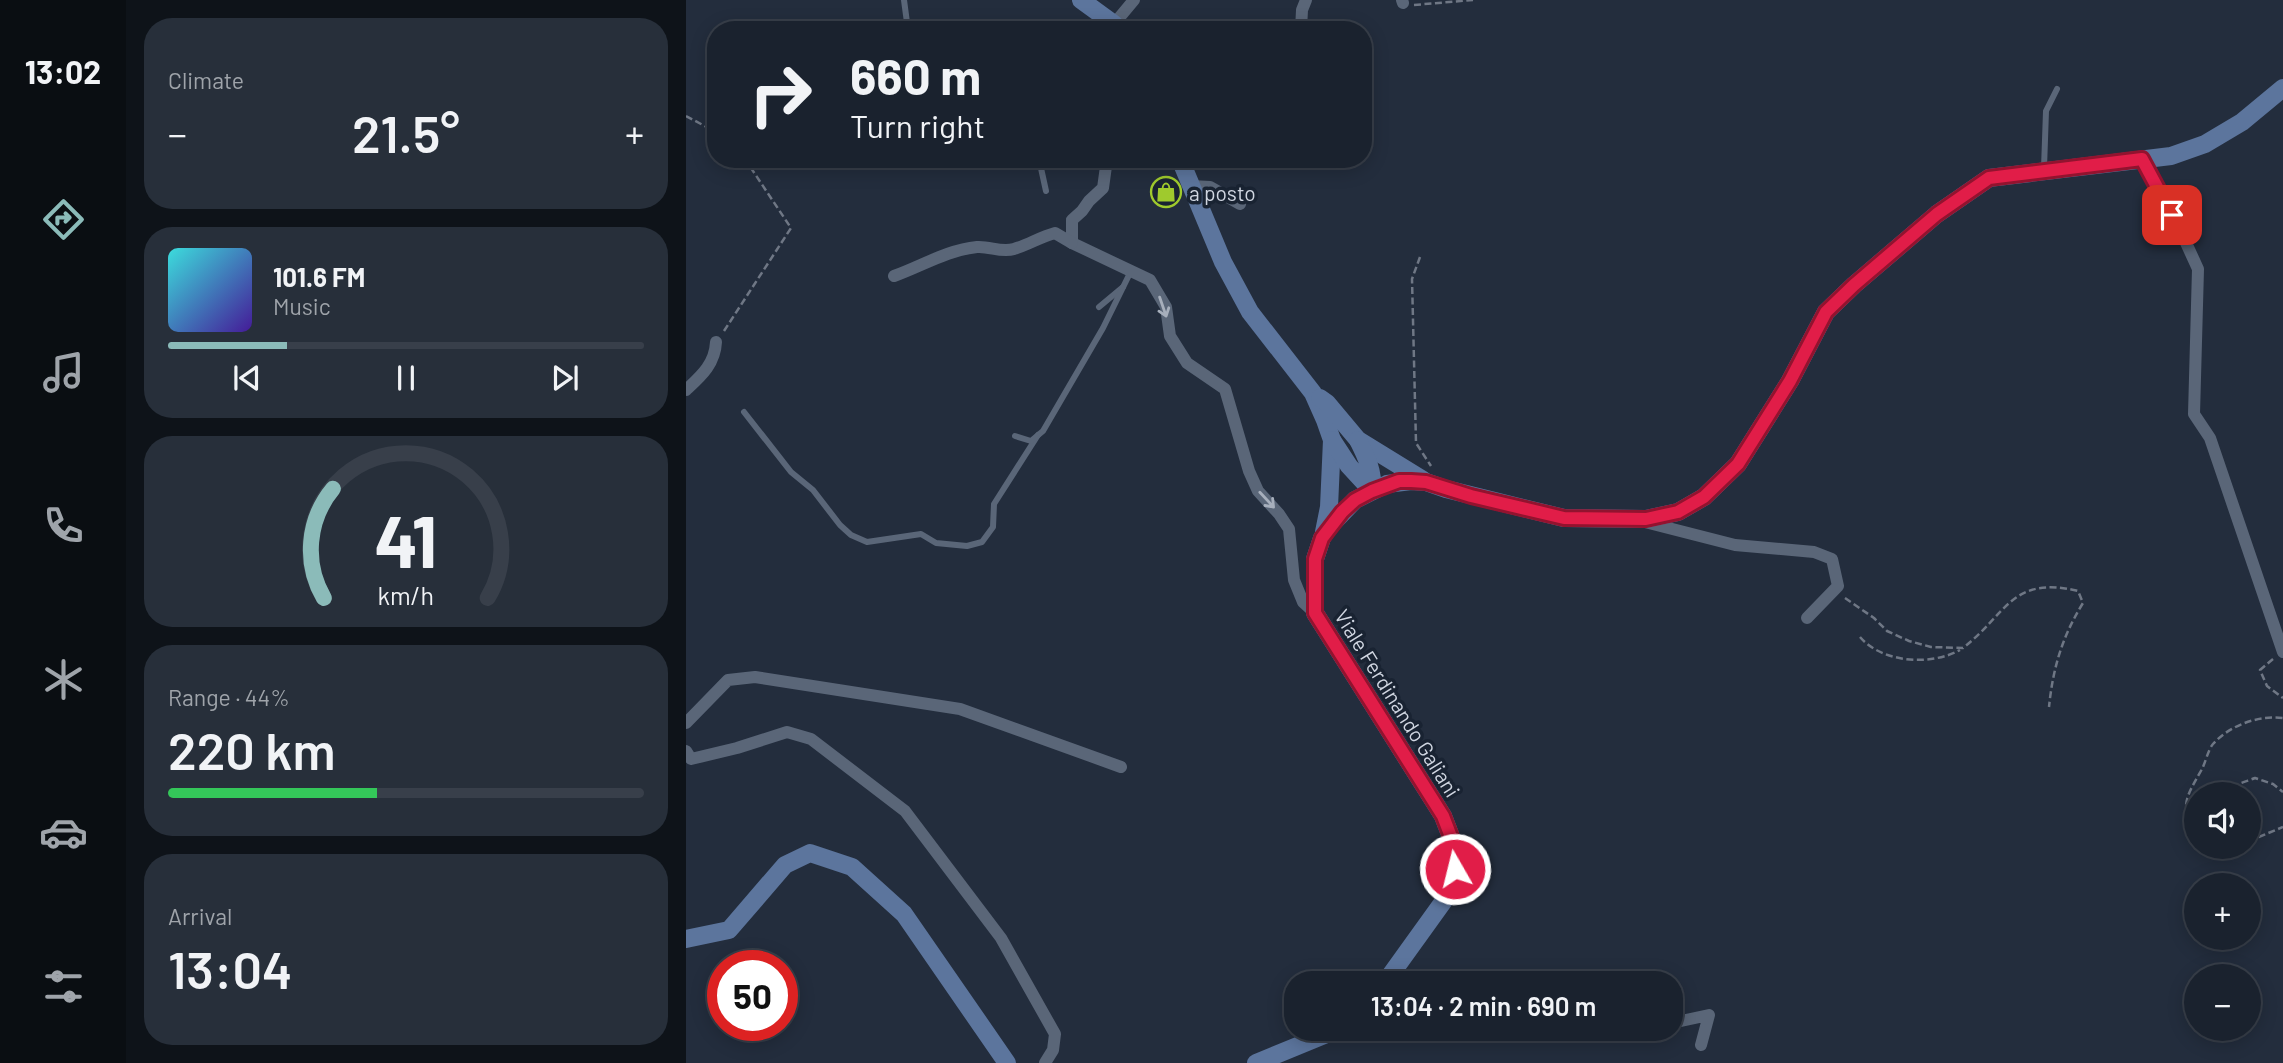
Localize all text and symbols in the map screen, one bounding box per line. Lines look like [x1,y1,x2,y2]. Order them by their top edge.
text: 660 m [850,46,981,105]
icon: right [735,49,826,140]
text: 13:02 [25,52,101,90]
text: Climate [168,66,244,94]
text: 21.5° [352,101,460,163]
text: Turn right [850,106,985,144]
text: − [168,110,187,156]
text: + [625,110,644,156]
shop icon: a posto [1149,175,1183,209]
place label: a posto [1189,180,1256,205]
pin [2142,185,2202,245]
icon: directions [39,195,88,244]
icon: arrive [2153,196,2191,234]
text: 101.6 FM [273,261,365,292]
text: Music [273,292,331,320]
one-way arrow [1158,296,1170,318]
icon: music [39,348,88,397]
icon: previous [228,359,266,397]
icon: pause [387,359,425,397]
icon: next [546,359,584,397]
one-way arrow [1258,491,1275,508]
text: 41 [375,495,437,583]
icon: phone [39,501,88,550]
text: km/h [378,579,434,609]
street label: Viale Ferdinando Galiani [1330,604,1466,802]
icon: climate [39,655,88,704]
text: Range · 44% [168,683,290,711]
text: 220 km [168,718,336,780]
map controls [2184,782,2261,1041]
button: sound [2184,782,2261,859]
icon: car [39,808,88,857]
position arrow [1418,832,1492,906]
button: + [2184,873,2261,950]
text: Arrival [168,902,232,930]
text: 13:04 [168,937,292,999]
speed limit sign: 50 [707,950,798,1041]
icon: filters [39,962,88,1011]
button: − [2184,964,2261,1041]
text: 13:04 · 2 min · 690 m [1371,990,1596,1021]

